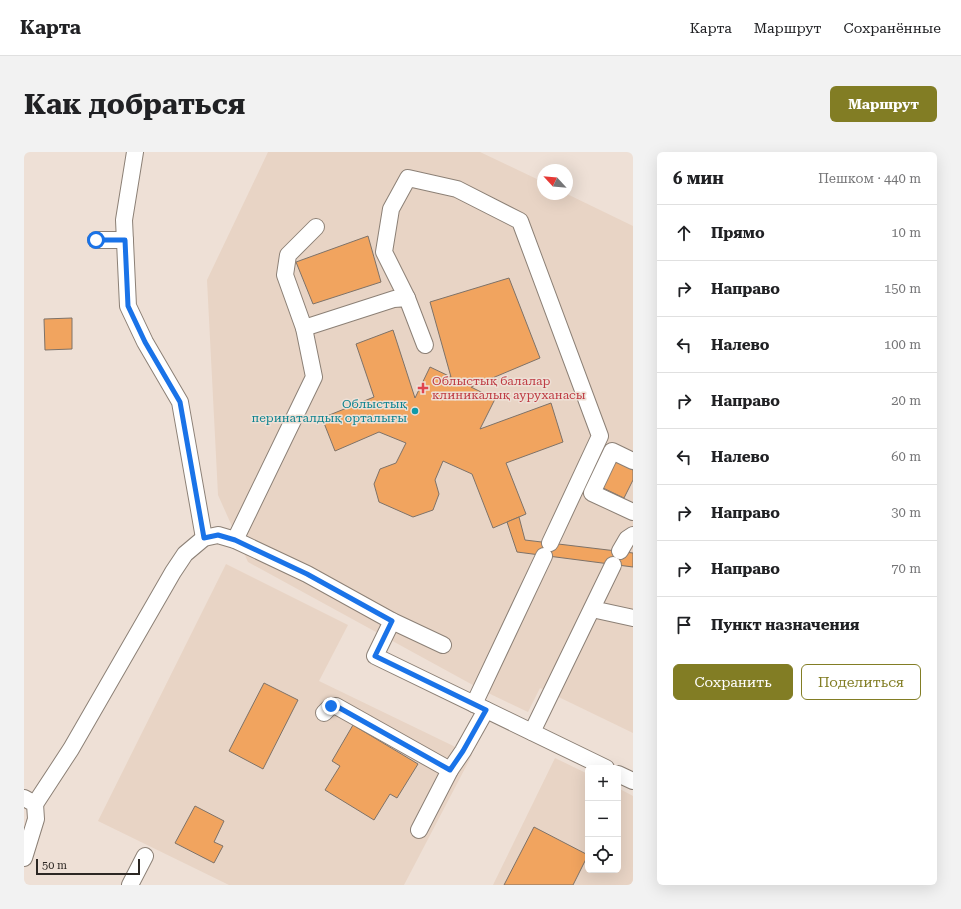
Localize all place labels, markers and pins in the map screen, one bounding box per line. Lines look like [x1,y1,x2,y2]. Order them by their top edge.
place label: Облыстық балалар клиникалық ауруханасы [432,374,586,402]
marker: Облыстық балалар клиникалық ауруханасы [417,382,429,394]
place label: Облыстық перинаталдық орталығы [252,397,408,425]
marker: Облыстық перинаталдық орталығы [410,406,420,416]

